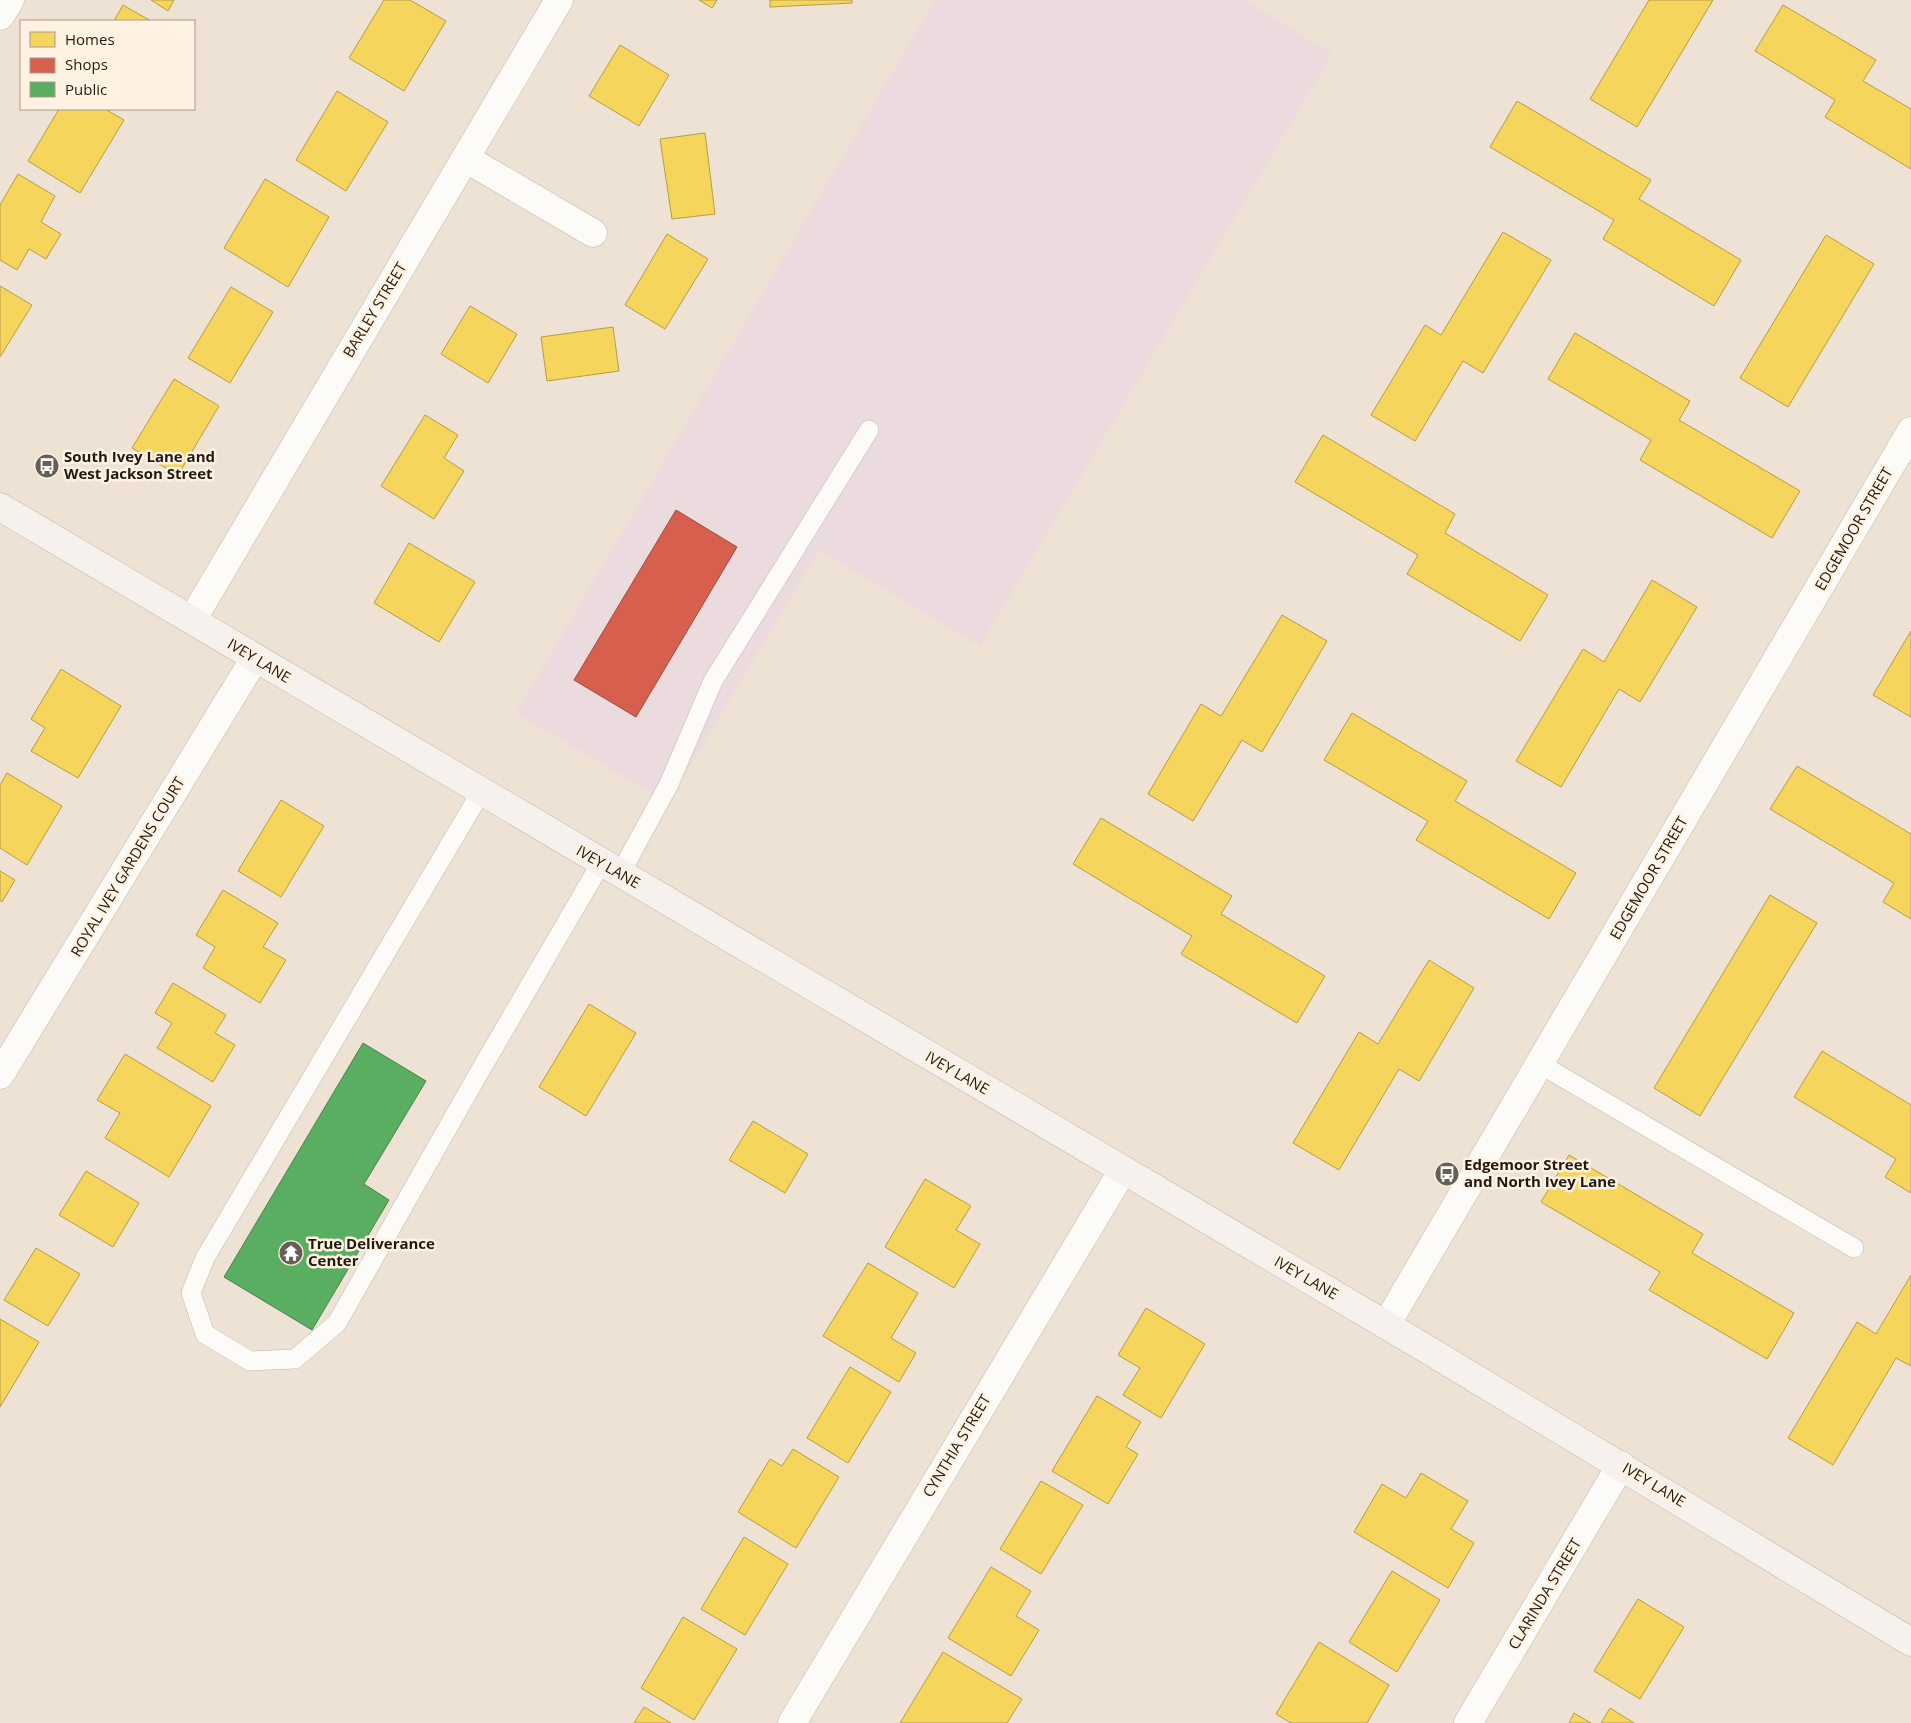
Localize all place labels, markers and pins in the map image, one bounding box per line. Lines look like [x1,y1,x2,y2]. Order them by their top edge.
place label: South Ivey Lane and West Jackson Street [64,446,215,483]
bus stop icon: South Ivey Lane and West Jackson Street [34,453,60,479]
place label: Edgemoor Street and North Ivey Lane [1464,1154,1616,1191]
bus stop icon: Edgemoor Street and North Ivey Lane [1434,1161,1460,1187]
place label: True Deliverance Center [308,1233,435,1270]
temple icon: True Deliverance Center [278,1240,304,1266]

